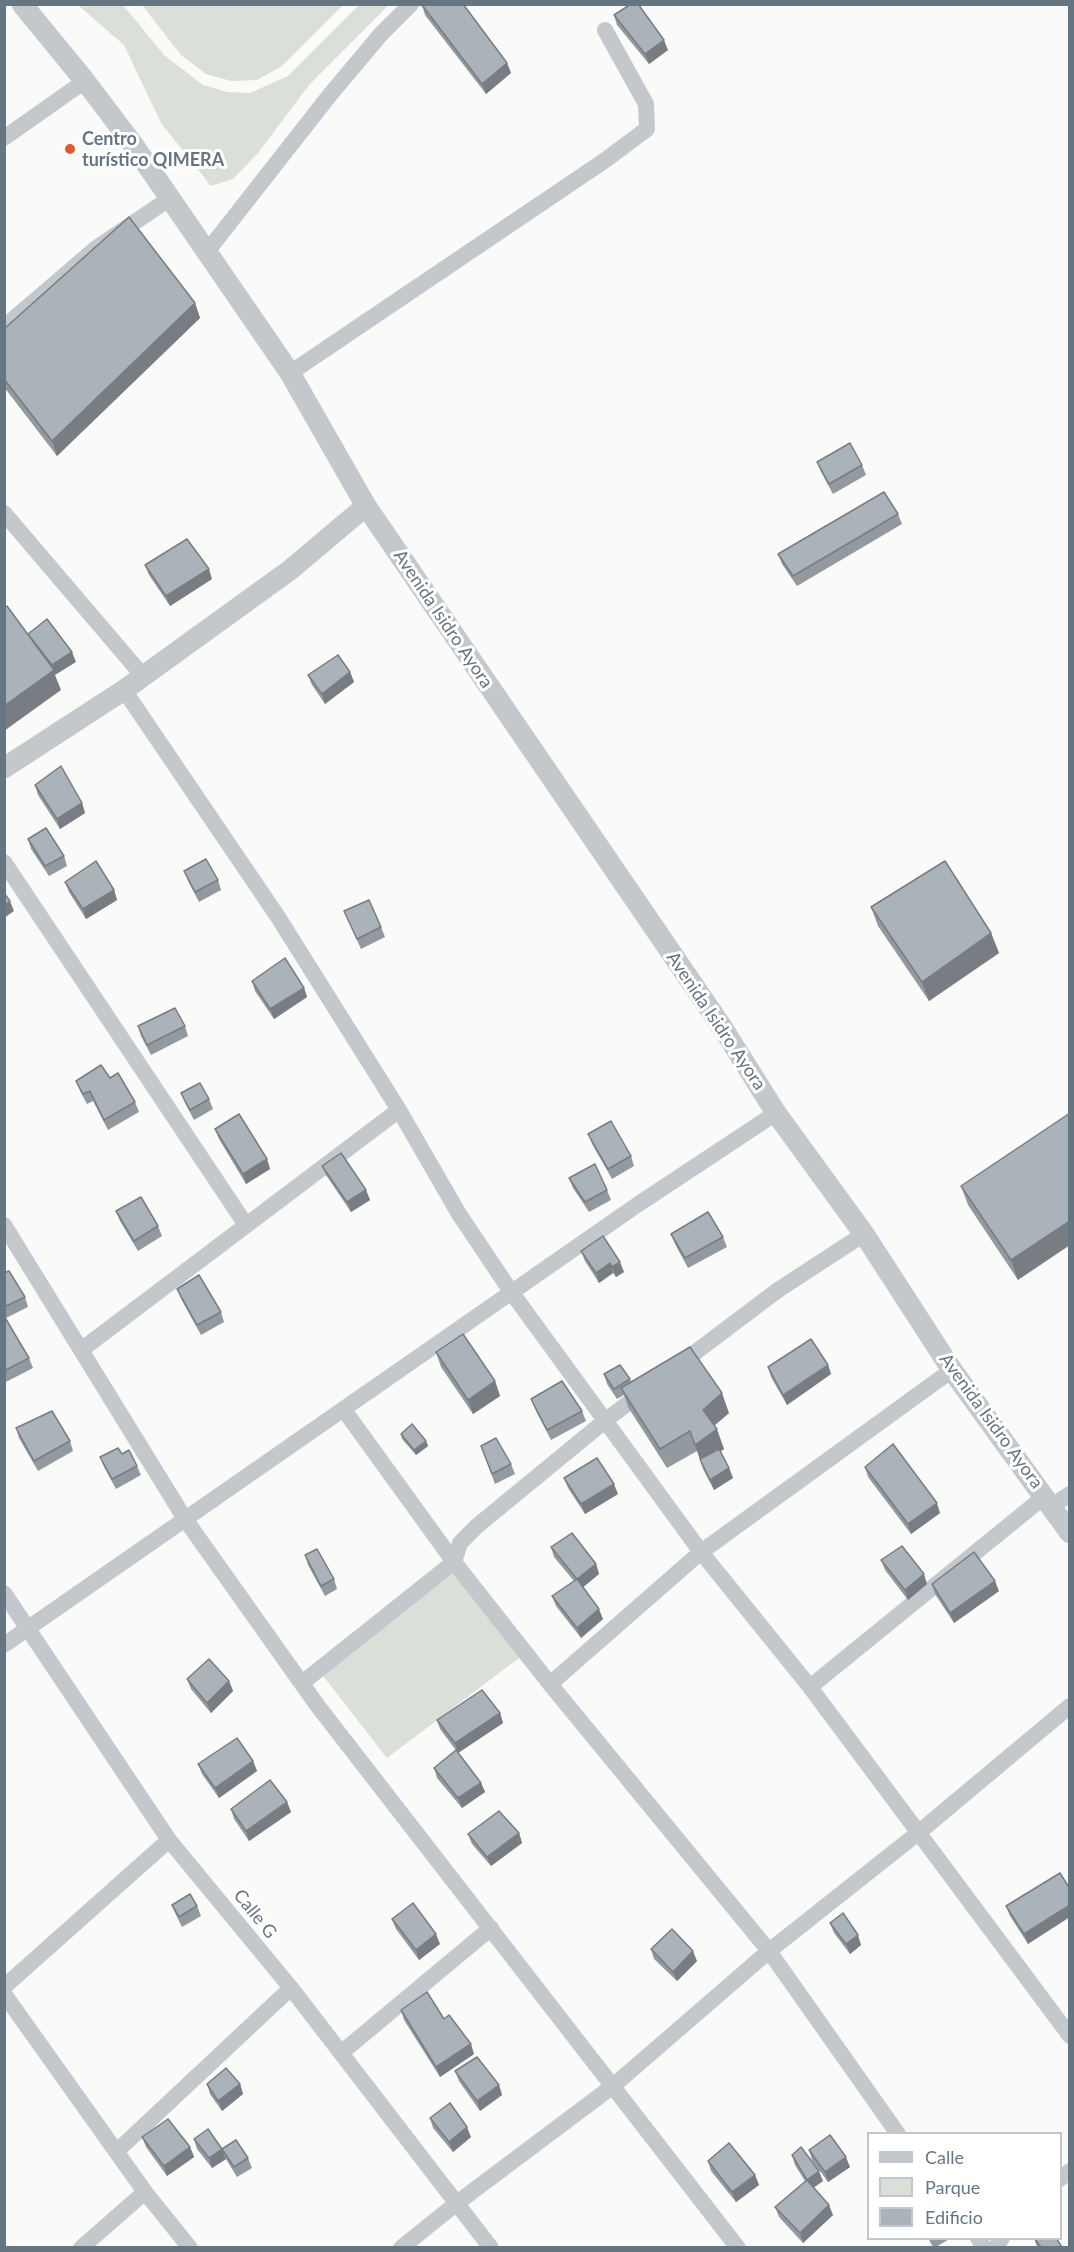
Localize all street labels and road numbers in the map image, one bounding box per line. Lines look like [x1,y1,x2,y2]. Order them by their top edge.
street label: Avenida Isidro Ayora [389,546,497,692]
street label: Avenida Isidro Ayora [662,948,770,1094]
street label: Avenida Isidro Ayora [935,1349,1047,1493]
street label: Calle G [229,1885,281,1943]

